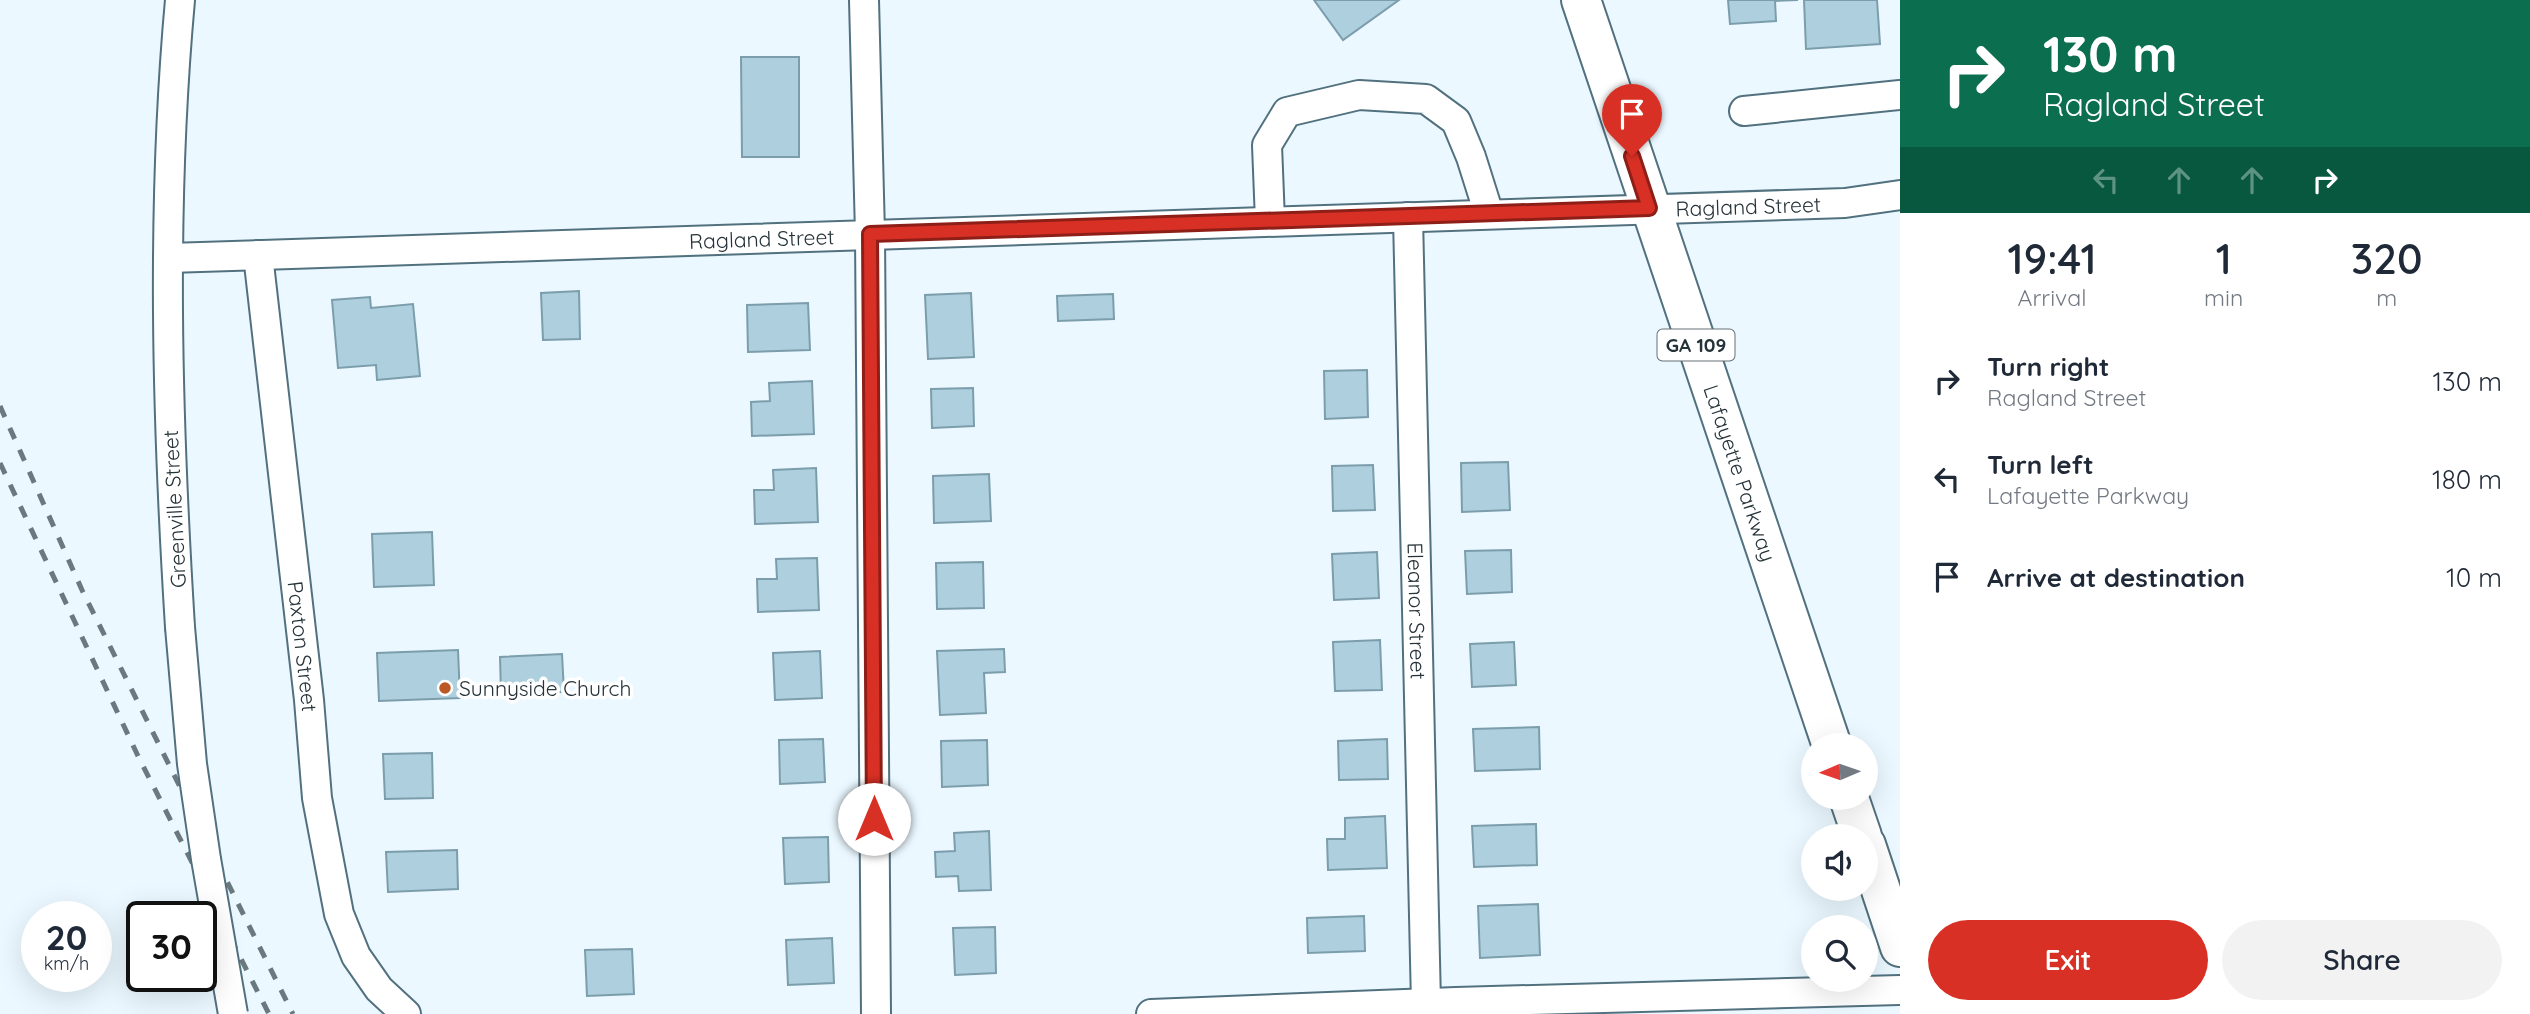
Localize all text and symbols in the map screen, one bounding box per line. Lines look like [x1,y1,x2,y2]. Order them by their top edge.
text: 130 m [2043,23,2177,84]
icon: right [1928,28,2019,119]
pin [1602,84,1662,156]
text: Ragland Street [2043,84,2265,124]
icon: arrive [1613,95,1651,133]
icon: left [2087,161,2125,199]
icon: ahead [2160,161,2198,199]
icon: ahead [2233,161,2271,199]
icon: right [2306,161,2344,199]
street label: Ragland Street [1675,191,1821,222]
street label: Ragland Street [688,223,835,254]
text: 19:41 [2008,232,2097,285]
text: 1 [2216,232,2232,285]
text: 320 [2351,232,2422,285]
text: Arrival [2018,283,2086,312]
text: min [2204,283,2243,312]
text: m [2376,283,2397,312]
road number: GA 109 [1658,330,1734,360]
text: Turn right [1987,350,2109,383]
icon: right [1928,362,1966,400]
text: 130 m [2432,365,2502,398]
street label: Lafayette Parkway [1698,381,1782,565]
text: Ragland Street [1987,383,2146,412]
street label: Greenville Street [157,429,191,589]
text: Turn left [1987,448,2094,481]
icon: left [1928,460,1966,498]
text: 180 m [2432,463,2502,496]
text: Lafayette Parkway [1987,481,2189,510]
street label: Eleanor Street [1402,542,1432,680]
icon: arrive [1928,558,1966,596]
text: Arrive at destination [1987,561,2245,594]
text: 10 m [2446,561,2502,594]
street label: Paxton Street [282,580,323,713]
place label: Sunnyside Church [459,675,631,701]
marker: Sunnyside Church [437,680,453,696]
north arrow [1801,733,1878,810]
map controls [1801,733,1878,992]
position arrow [837,782,911,856]
button: sound [1801,824,1878,901]
speed limit sign: 30 [126,901,217,992]
text: 20 [46,915,87,959]
button: search [1801,915,1878,992]
button: Exit [1928,920,2208,1000]
button: Share [2222,920,2502,1000]
text: km/h [44,952,89,975]

